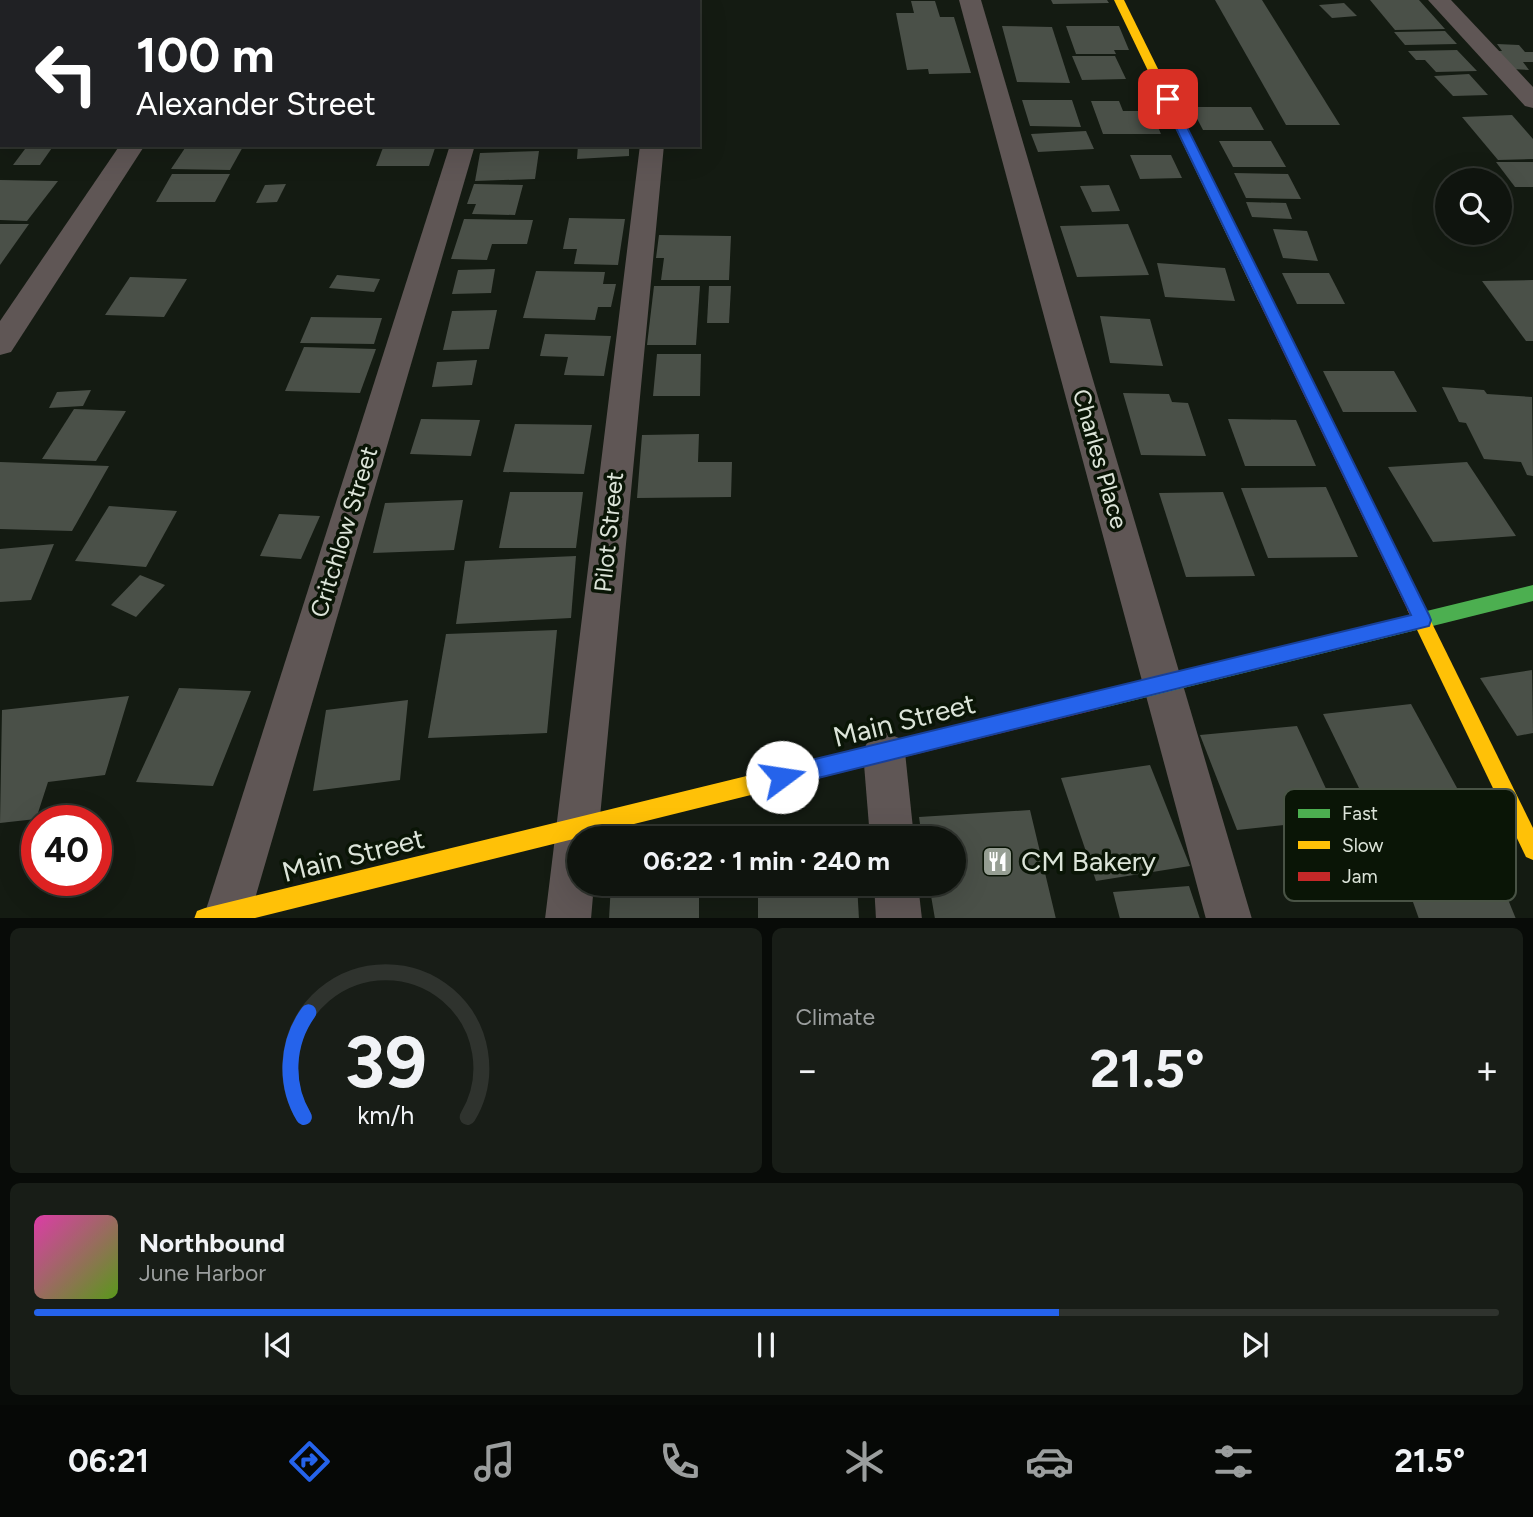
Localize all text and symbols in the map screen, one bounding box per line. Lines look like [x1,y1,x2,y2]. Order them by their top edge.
text: 100 m [136,25,275,84]
icon: left [21,28,112,119]
pin [1138,69,1198,129]
icon: arrive [1149,80,1187,118]
text: Alexander Street [136,85,376,123]
map controls [1435,168,1512,245]
button: search [1435,168,1512,245]
street label: Charles Place [1067,386,1134,532]
street label: Critchlow Street [304,443,383,621]
street label: Pilot Street [588,470,629,594]
street label: Main Street [829,686,979,754]
position arrow [745,740,819,814]
legend [1284,789,1516,901]
text: Fast [1342,802,1378,825]
speed limit sign: 40 [21,805,112,896]
street label: Main Street [278,821,428,889]
text: Slow [1342,834,1384,857]
restaurant icon: CM Bakery [981,844,1015,878]
place label: CM Bakery [1021,844,1156,878]
text: 06:22 · 1 min · 240 m [643,845,890,877]
text: Jam [1342,865,1378,888]
text: Climate [796,1003,875,1031]
text: 39 [344,1018,427,1105]
text: 21.5° [1090,1038,1205,1100]
text: − [796,1047,819,1093]
text: + [1475,1047,1499,1093]
text: km/h [357,1099,414,1129]
text: Northbound [139,1227,285,1259]
text: June Harbor [139,1259,266,1287]
icon: previous [259,1326,297,1364]
icon: pause [747,1326,785,1364]
icon: next [1236,1326,1274,1364]
icon: directions [285,1437,334,1486]
icon: music [470,1437,519,1486]
icon: phone [655,1437,704,1486]
icon: climate [840,1437,889,1486]
icon: car [1025,1437,1074,1486]
icon: filters [1209,1437,1258,1486]
text: 06:21 [68,1442,149,1480]
text: 21.5° [1394,1442,1465,1480]

